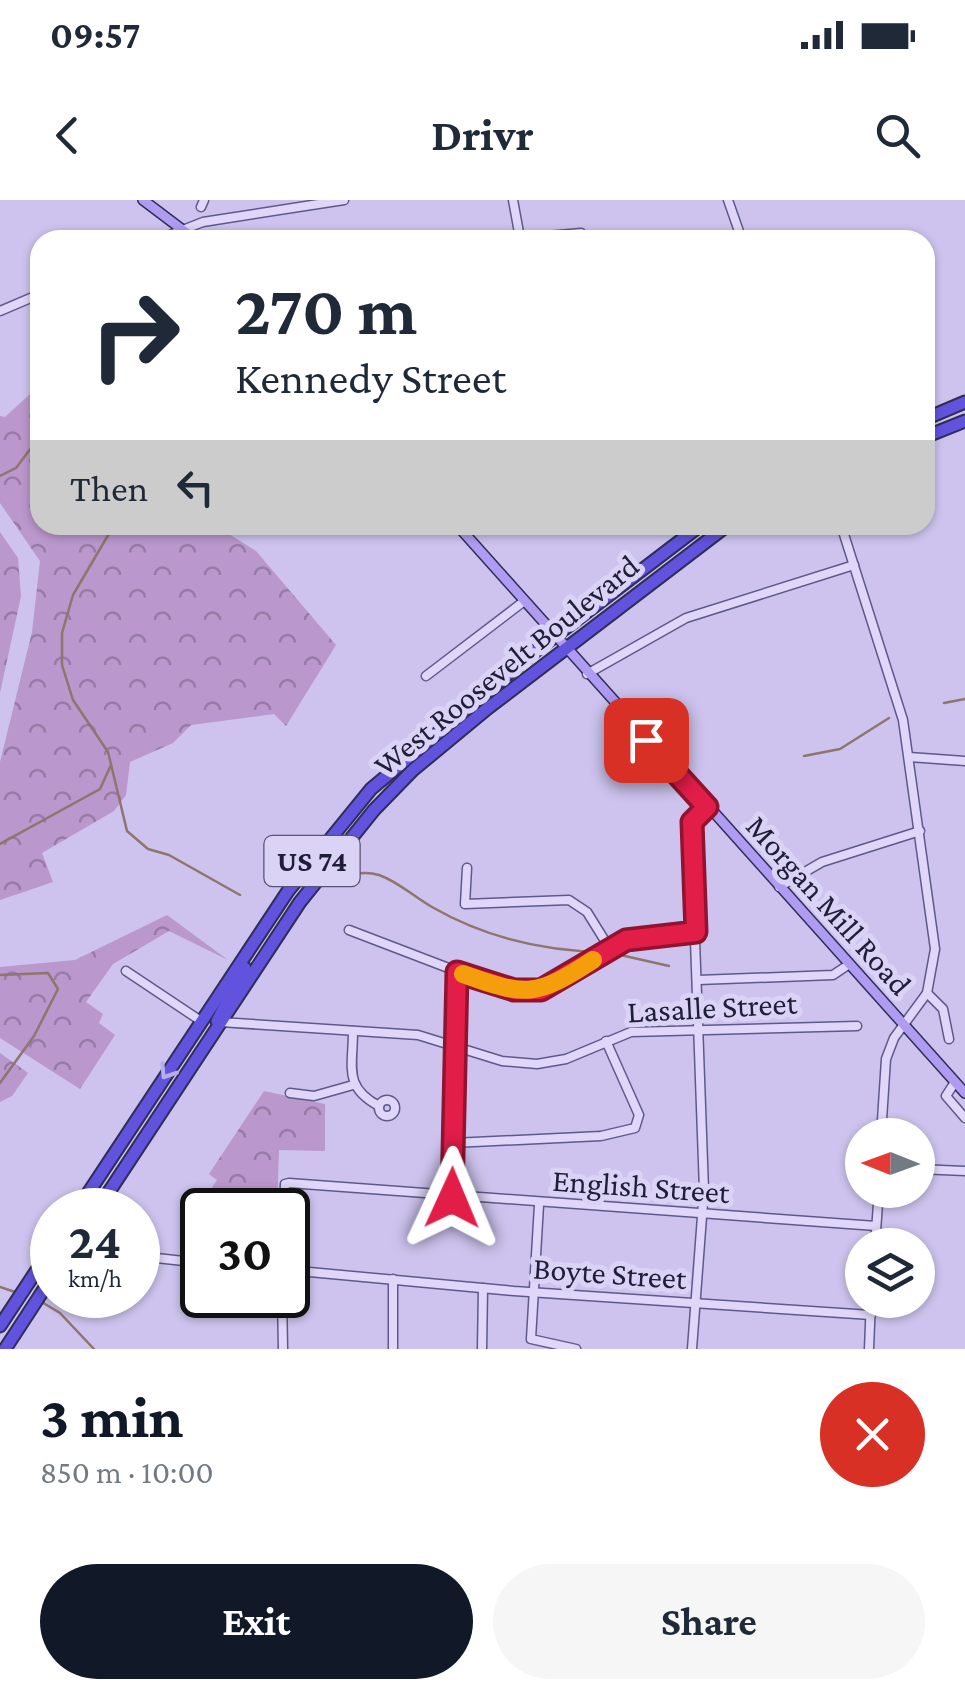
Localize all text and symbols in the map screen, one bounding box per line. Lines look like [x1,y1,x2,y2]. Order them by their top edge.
text: 09:57 [50,14,141,56]
icon: back [40,108,95,163]
icon: search [870,108,925,163]
text: Drivr [431,110,534,160]
icon: right [70,270,200,400]
text: 270 m [235,271,417,349]
text: Kennedy Street [235,353,507,403]
icon: left [168,460,223,515]
text: Then [70,467,148,509]
street label: West Roosevelt Boulevard [366,547,646,783]
pin [604,698,689,783]
icon: arrive [619,713,674,768]
street label: Morgan Mill Road [739,808,919,1002]
road number: US 74 [264,836,360,886]
street label: Lasalle Street [626,985,798,1029]
one-way arrow [161,1062,180,1080]
north arrow [845,1118,935,1208]
map controls [845,1118,935,1318]
position arrow [400,1146,504,1250]
street label: English Street [551,1162,731,1210]
speed limit sign: 30 [180,1188,310,1318]
text: 24 [69,1213,121,1269]
button: layers [845,1228,935,1318]
street label: Boyte Street [532,1250,688,1296]
text: km/h [68,1265,122,1292]
button: close [820,1382,925,1487]
text: 3 min [40,1383,184,1450]
text: 850 m · 10:00 [40,1454,214,1490]
button: Exit [40,1564,473,1679]
button: Share [493,1564,925,1679]

